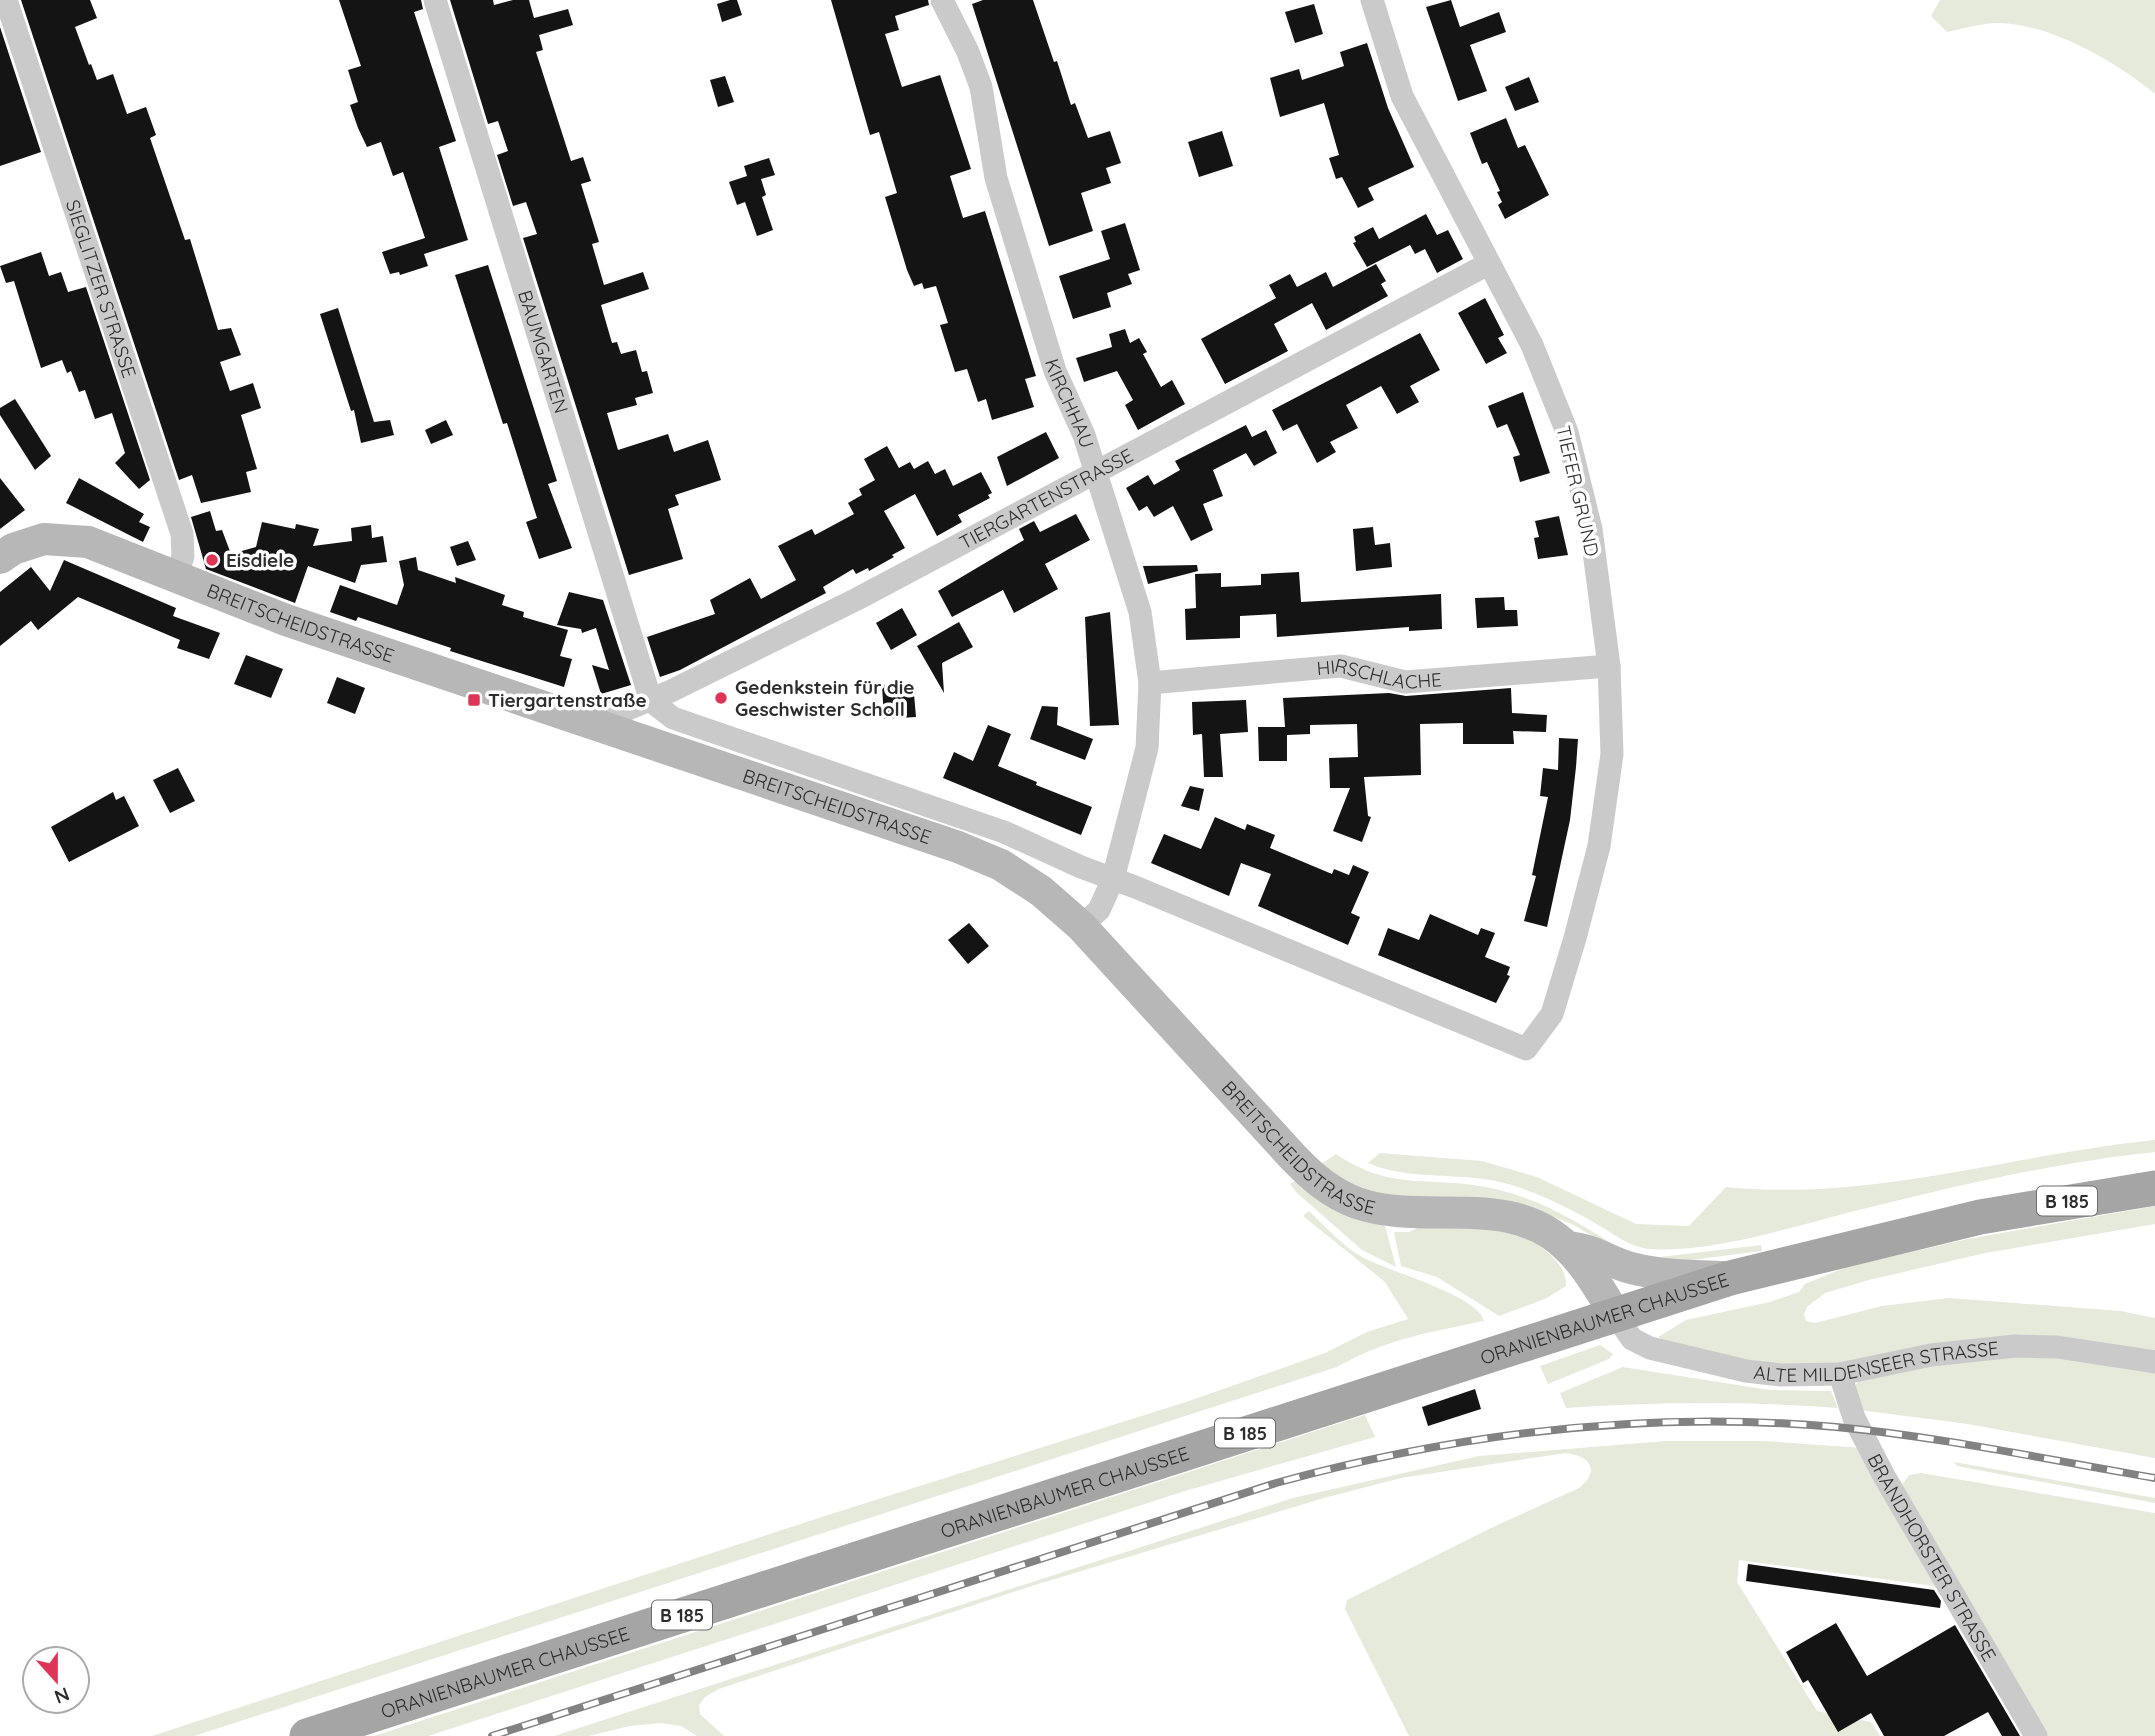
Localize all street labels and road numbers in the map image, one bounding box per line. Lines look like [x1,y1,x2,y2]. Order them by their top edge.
street label: SIEGLITZER STRASSE [61,197,142,381]
street label: BAUMGARTEN [513,287,574,416]
street label: KIRCHHAU [1040,356,1099,451]
street label: TIEFER GRUND [1551,423,1605,559]
street label: TIERGARTENSTRASSE [955,443,1137,555]
street label: BREITSCHEIDSTRASSE [203,578,397,668]
street label: HIRSCHLACHE [1316,653,1443,694]
street label: BREITSCHEIDSTRASSE [740,763,935,849]
street label: BREITSCHEIDSTRASSE [1217,1076,1378,1220]
road number: B 185 [2037,1186,2097,1216]
street label: ORANIENBAUMER CHAUSSEE [1477,1267,1732,1370]
street label: ALTE MILDENSEER STRASSE [1752,1336,2000,1388]
road number: B 185 [1215,1418,1275,1448]
street label: ORANIENBAUMER CHAUSSEE [937,1441,1192,1543]
street label: BRANDHORSTER STRASSE [1863,1450,2002,1666]
road number: B 185 [652,1600,712,1630]
street label: ORANIENBAUMER CHAUSSEE [378,1621,632,1724]

